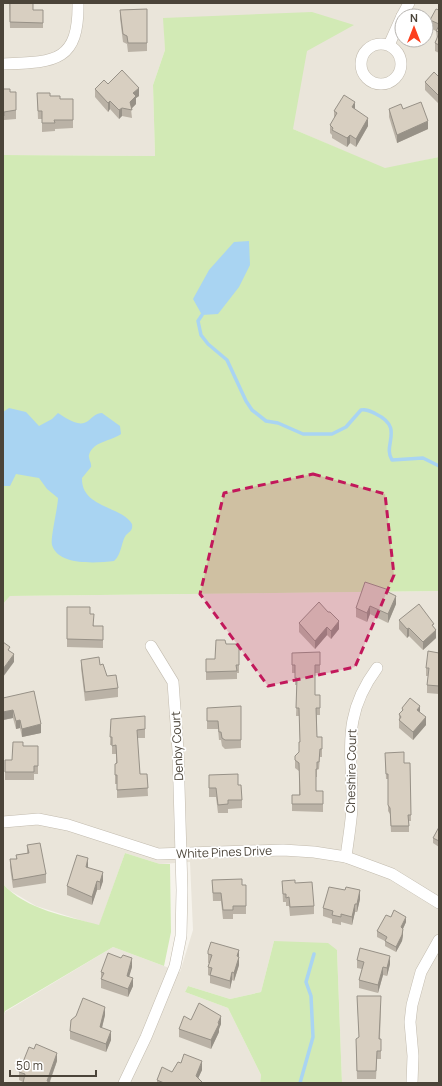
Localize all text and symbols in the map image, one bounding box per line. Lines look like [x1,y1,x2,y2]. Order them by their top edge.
north arrow [394,8,434,48]
text: N [410,10,418,25]
street label: Denby Court [167,711,187,781]
street label: Cheshire Court [342,728,360,813]
street label: White Pines Drive [176,842,272,862]
scale bar [10,1052,96,1078]
text: 50 m [16,1057,43,1074]

